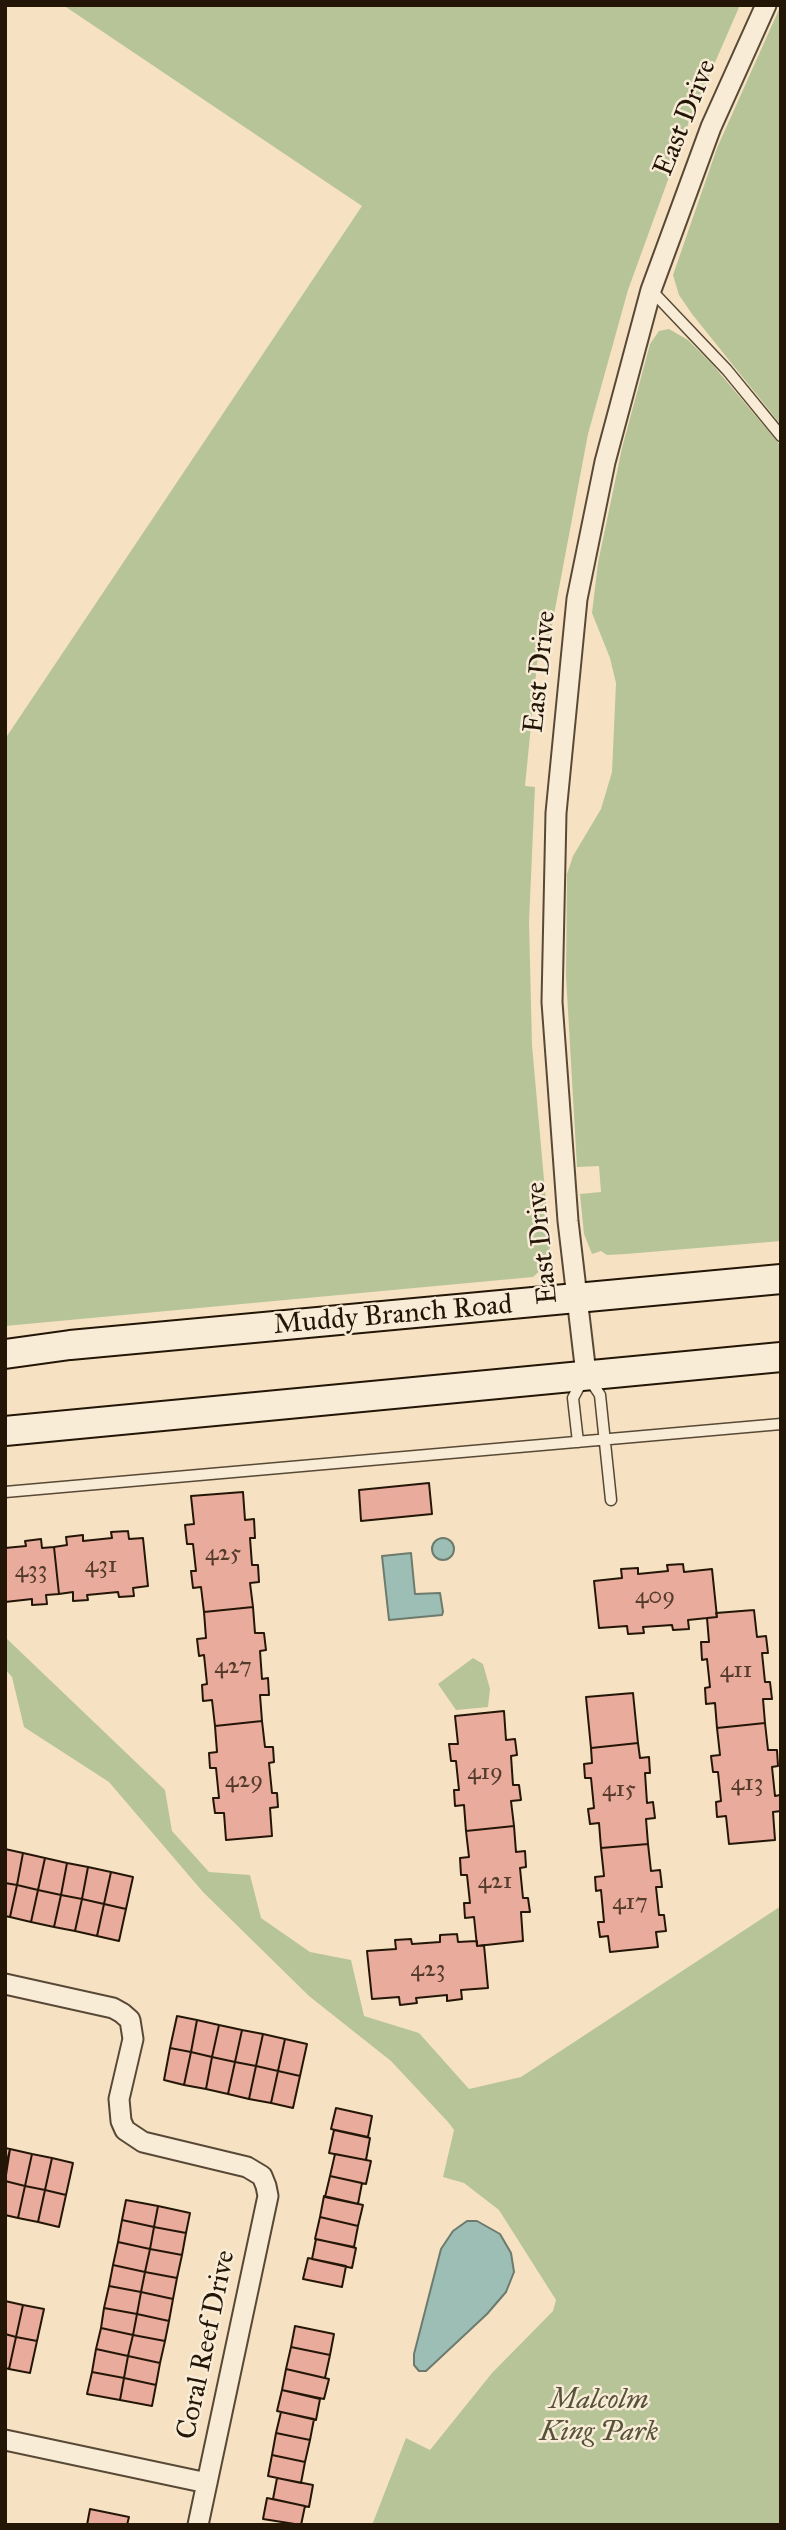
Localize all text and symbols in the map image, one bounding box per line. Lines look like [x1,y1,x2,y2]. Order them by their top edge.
street label: East Drive [647,55,725,181]
street label: East Drive [518,609,564,735]
street label: East Drive [520,1180,566,1306]
street label: Muddy Branch Road [272,1289,514,1343]
house number: 425 [205,1540,241,1568]
house number: 431 [85,1552,117,1580]
house number: 433 [15,1557,47,1585]
house number: 409 [635,1583,675,1611]
house number: 427 [214,1653,252,1681]
house number: 411 [720,1657,752,1685]
house number: 419 [467,1759,503,1787]
house number: 429 [225,1767,263,1795]
house number: 413 [731,1770,763,1798]
house number: 415 [602,1776,636,1804]
house number: 421 [478,1868,512,1896]
house number: 417 [612,1889,648,1917]
house number: 423 [411,1956,445,1984]
street label: Coral Reef Drive [171,2247,243,2443]
park label: Malcolm King Park [540,2384,658,2450]

